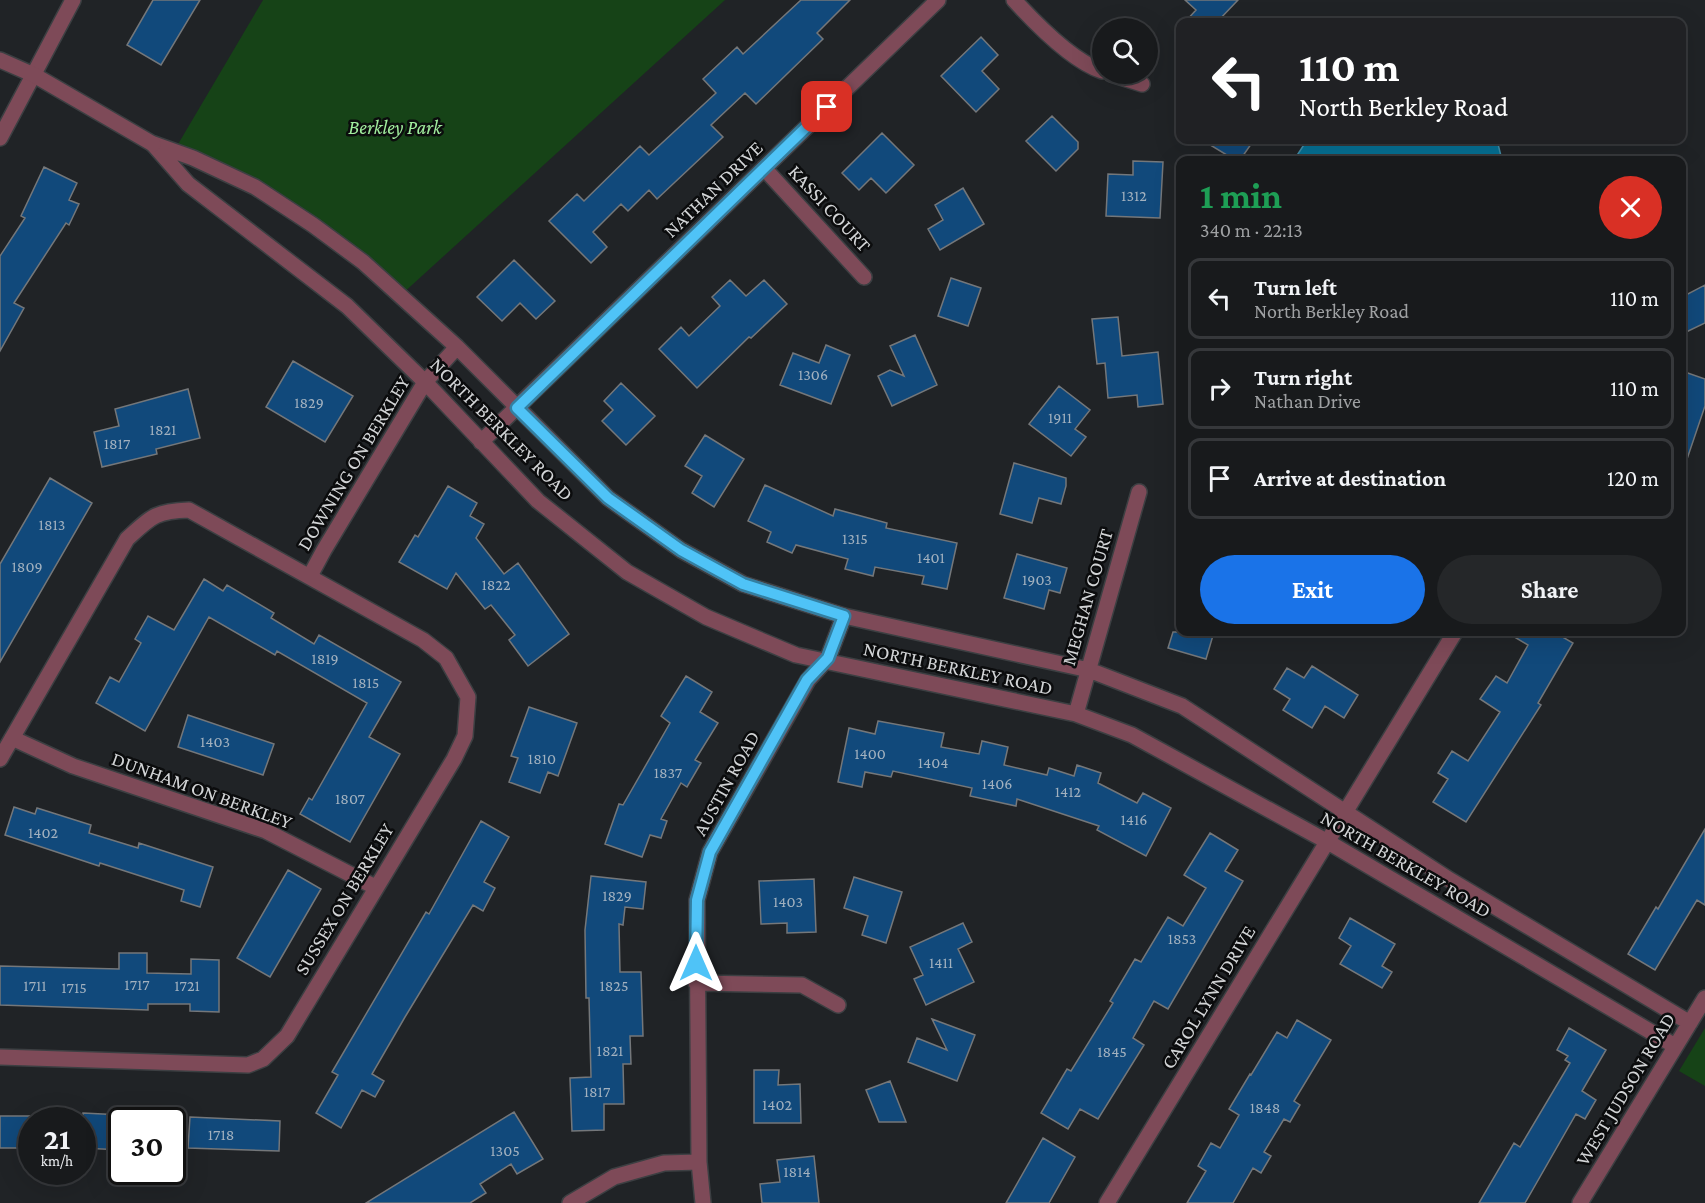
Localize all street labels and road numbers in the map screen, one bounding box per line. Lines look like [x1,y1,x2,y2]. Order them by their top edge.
street label: NATHAN DRIVE [659,136,767,242]
street label: KASSI COURT [784,160,876,256]
street label: NORTH BERKLEY ROAD [426,353,578,505]
street label: DOWNING ON BERKLEY [292,372,414,554]
street label: MEGHAN COURT [1057,526,1117,668]
street label: NORTH BERKLEY ROAD [861,637,1055,699]
street label: AUSTIN ROAD [688,727,764,839]
street label: DUNHAM ON BERKLEY [109,747,295,833]
street label: NORTH BERKLEY ROAD [1317,806,1495,922]
street label: SUSSEX ON BERKLEY [290,819,398,979]
street label: CAROL LYNN DRIVE [1157,921,1260,1073]
street label: WEST JUDSON ROAD [1571,1009,1680,1170]

